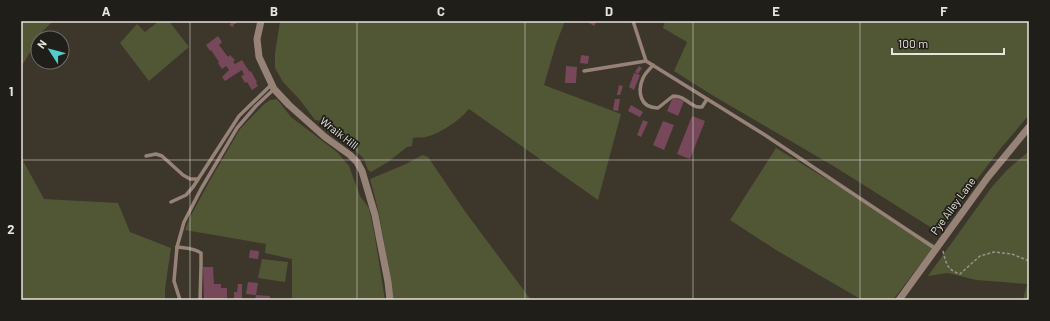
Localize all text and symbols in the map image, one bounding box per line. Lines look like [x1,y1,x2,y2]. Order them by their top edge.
text: A [102,3,111,19]
text: B [270,3,278,19]
text: C [437,3,445,19]
text: D [605,3,613,19]
text: E [772,3,780,19]
text: F [940,3,948,19]
north arrow [30,30,70,70]
scale bar [892,30,1004,56]
text: 100 m [898,36,928,50]
text: N [34,37,49,51]
text: 1 [9,83,13,99]
street label: Wraik Hill [318,114,361,152]
street label: Pye Alley Lane [927,174,978,237]
text: 2 [7,221,15,237]

